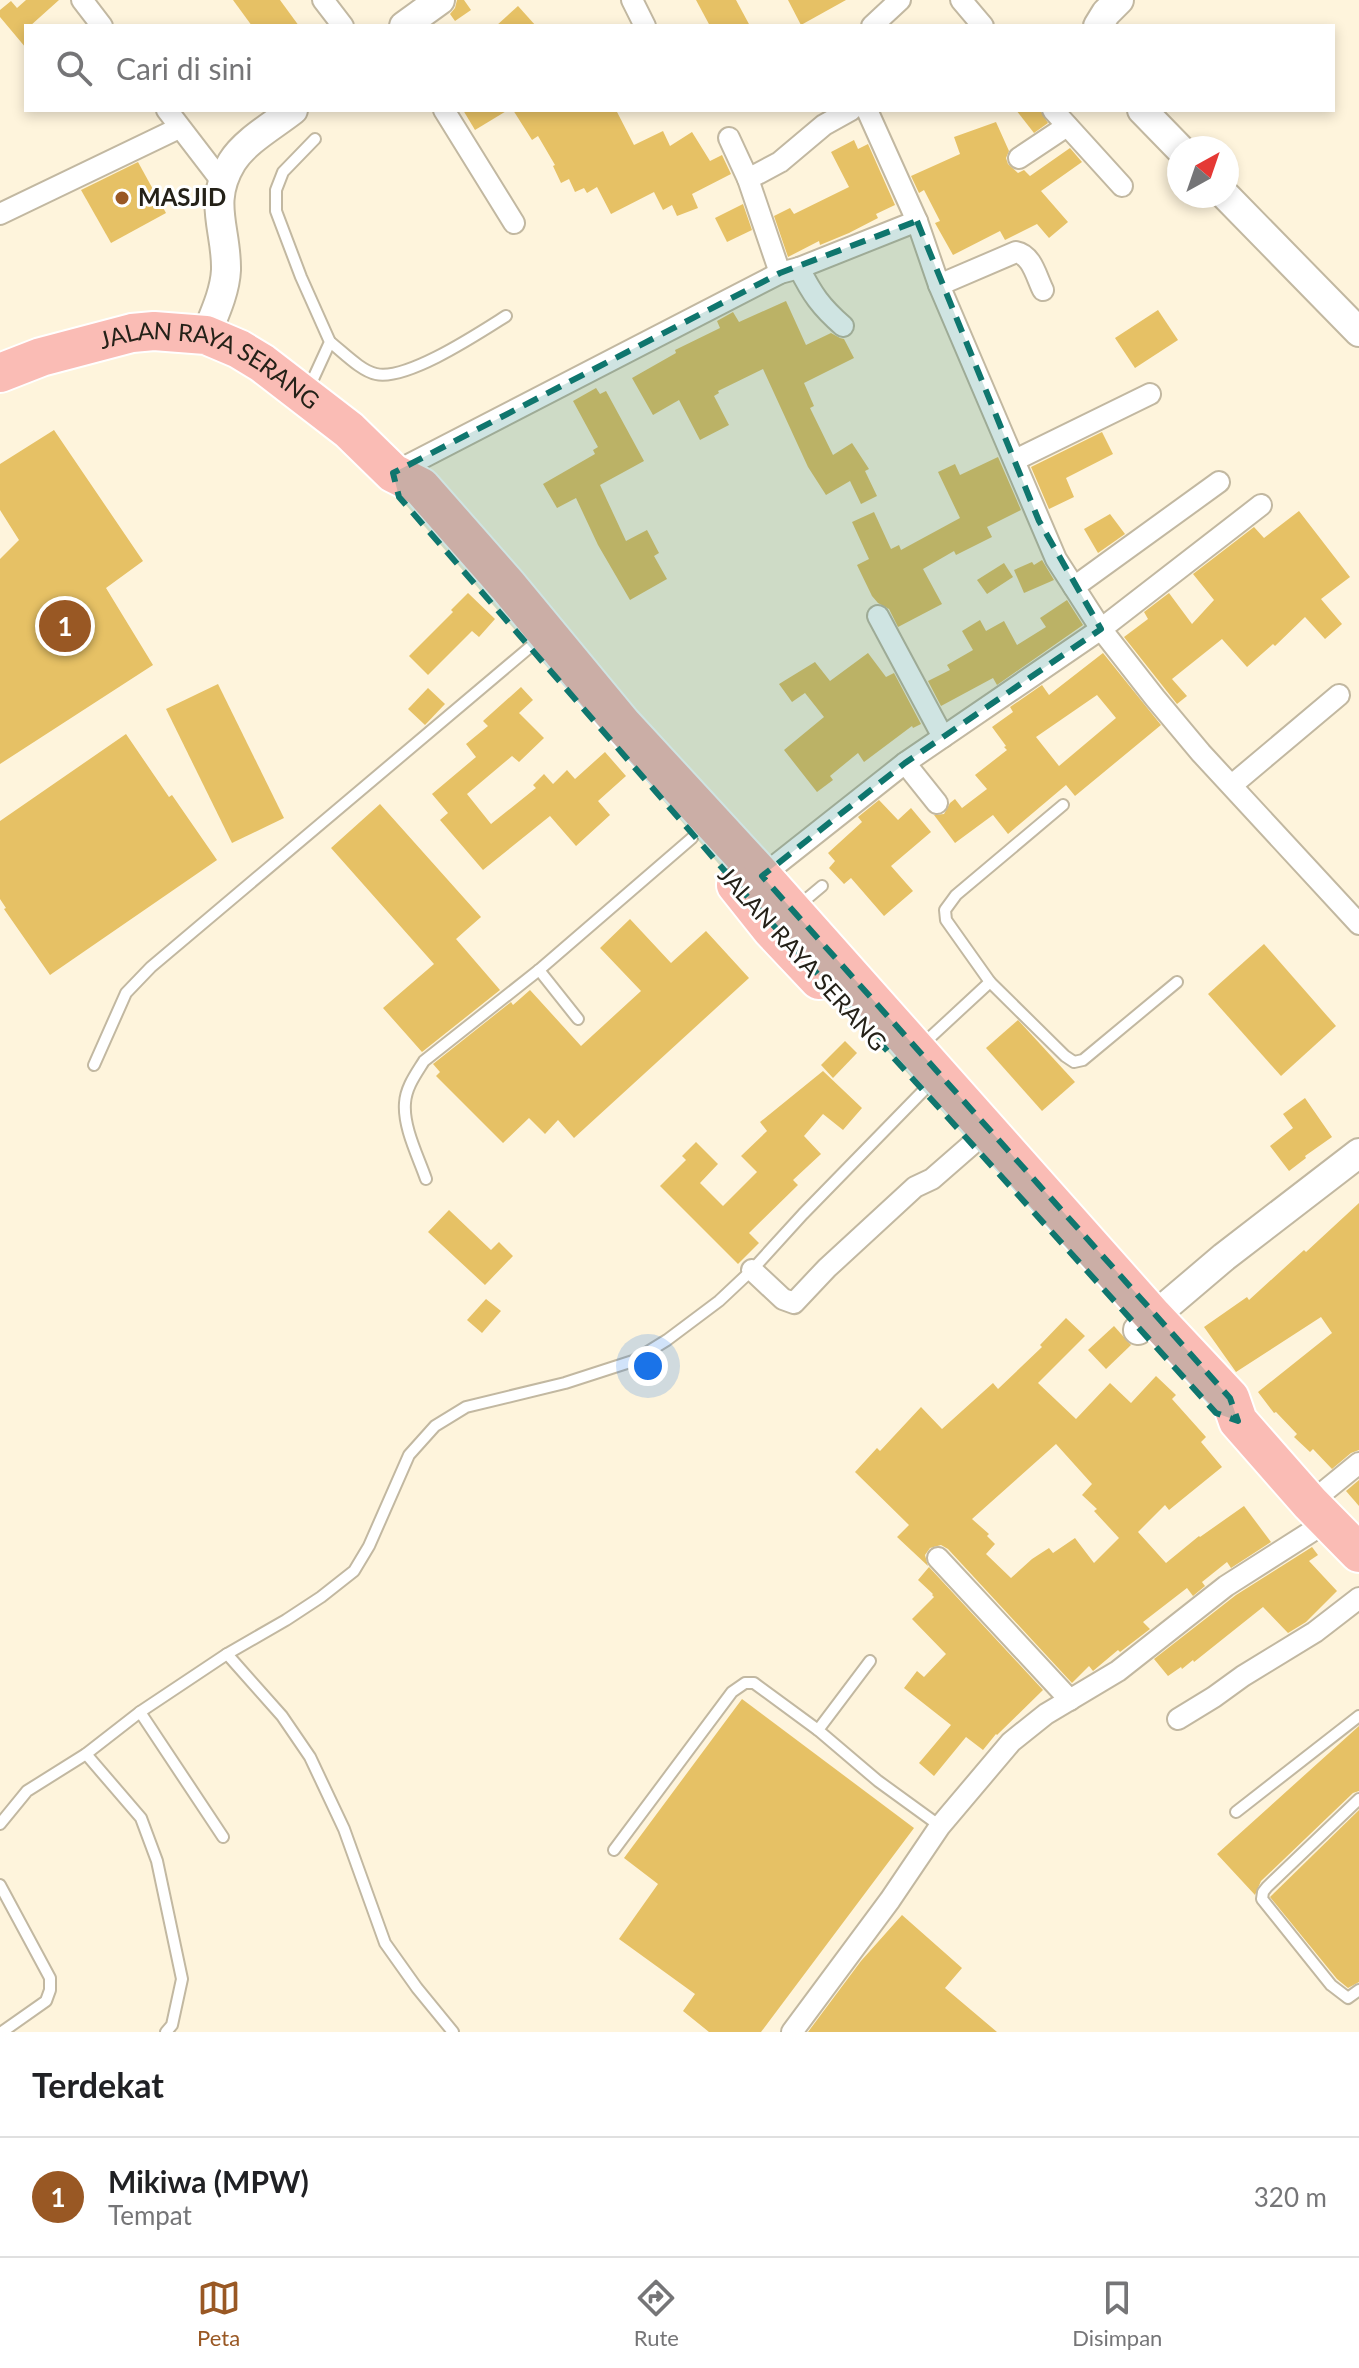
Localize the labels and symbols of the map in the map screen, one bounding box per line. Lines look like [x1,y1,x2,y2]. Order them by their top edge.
north arrow [1167,136,1239,208]
place label: MASJID [138,182,226,211]
marker: MASJID [113,189,131,207]
street label: JALAN RAYA SERANG [96,315,325,415]
pin: 1 [39,596,91,656]
street label: JALAN RAYA SERANG [713,860,893,1056]
your location [628,1346,668,1386]

